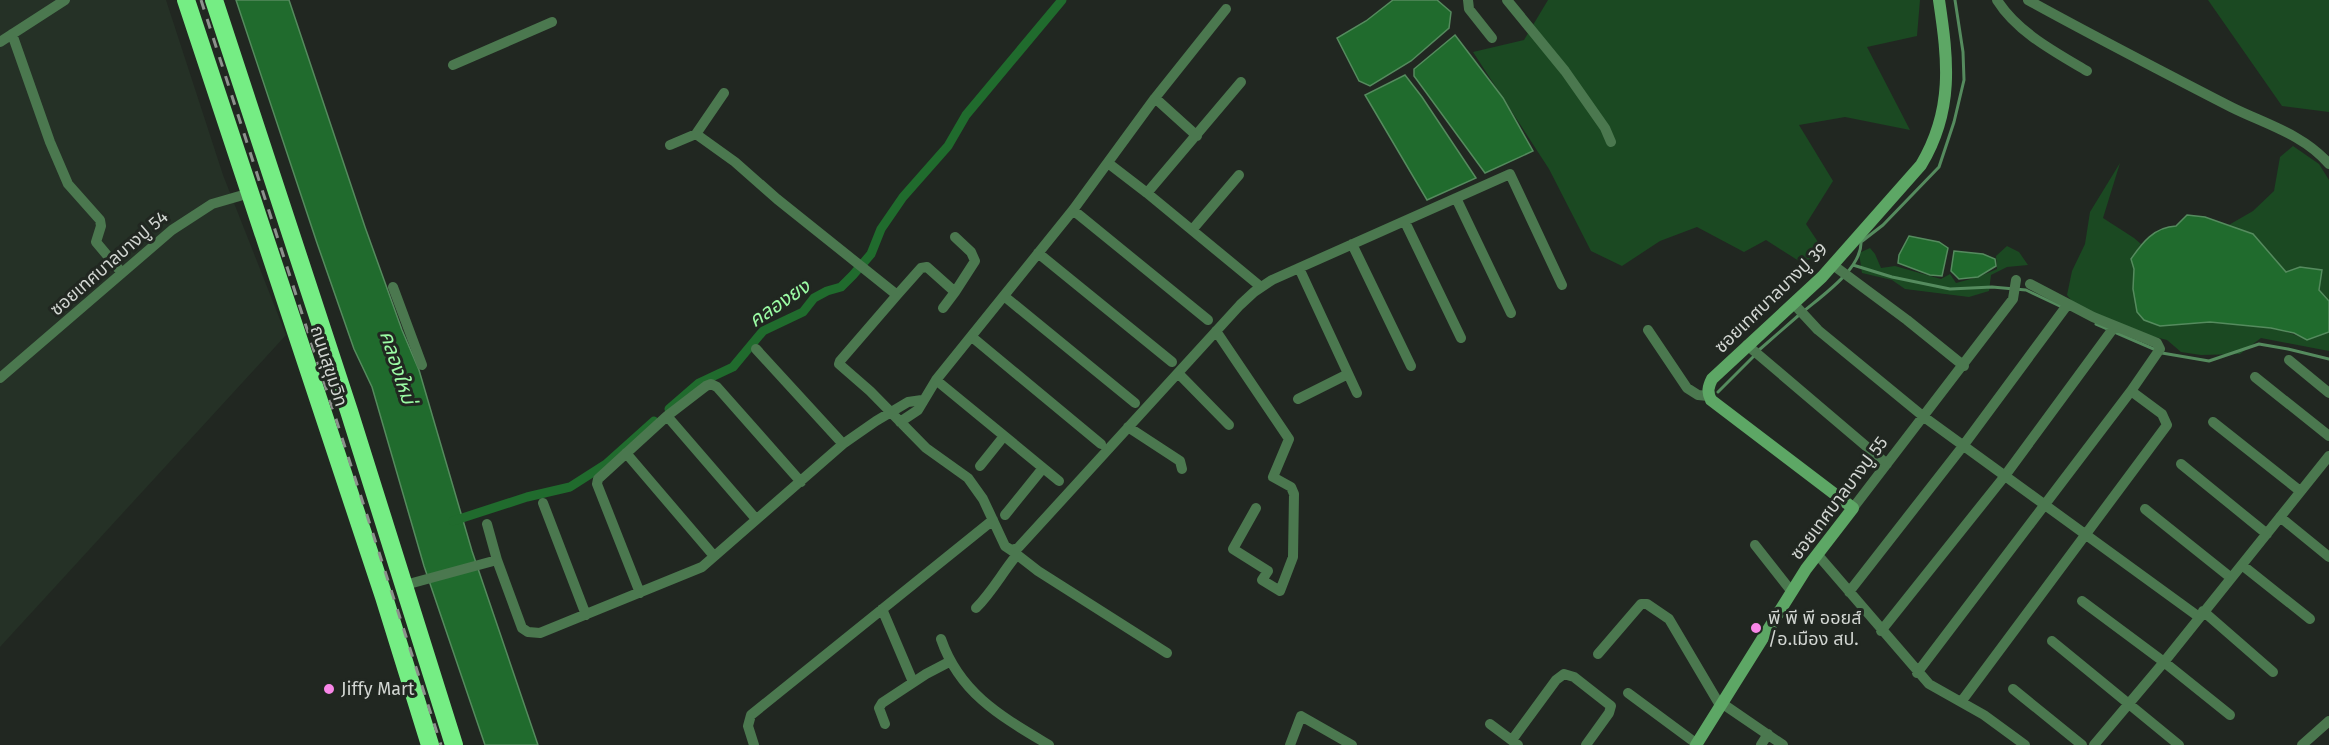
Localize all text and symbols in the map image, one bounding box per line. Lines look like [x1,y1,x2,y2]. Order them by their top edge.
street label: ซอยเทศบาลบางปู 54 [45,205,173,321]
street label: ซอยเทศบาลบางปู 39 [1710,238,1833,358]
water label: คลองยง [744,273,815,332]
street label: ถนนสุขุมวิท [306,323,352,409]
water label: คลองใหม่ [375,327,422,410]
street label: ซอยเทศบาลบางปู 55 [1786,432,1893,565]
place label: พี พี พี ออยส์ /อ.เมือง สป. [1768,607,1862,650]
marker: พี พี พี ออยส์ /อ.เมือง สป. [1749,621,1763,635]
place label: Jiffy Mart [341,678,415,700]
marker: Jiffy Mart [322,682,336,696]

